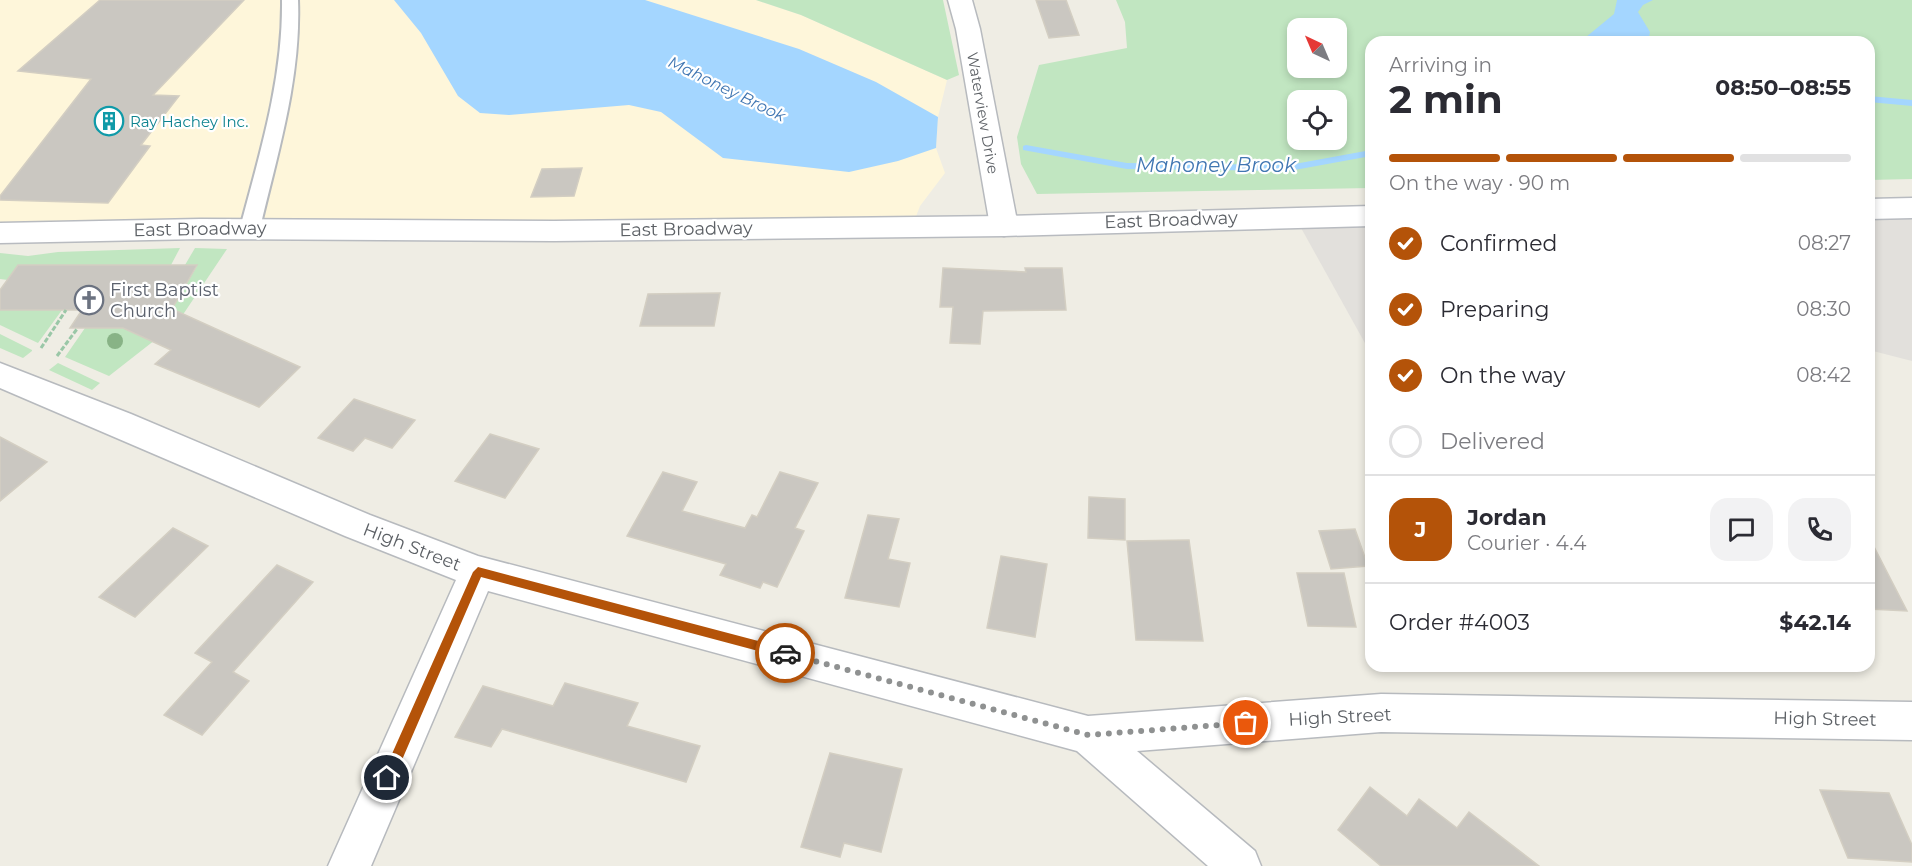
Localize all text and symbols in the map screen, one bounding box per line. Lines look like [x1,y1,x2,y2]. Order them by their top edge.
north arrow [1287,18,1347,78]
map controls [1287,18,1347,150]
street label: Waterview Drive [963,51,1003,175]
water label: Mahoney Brook [665,52,790,126]
text: Arriving in [1389,53,1492,77]
text: 08:50–08:55 [1715,74,1851,101]
text: 2 min [1389,75,1503,123]
button: locate [1287,90,1347,150]
building icon: Ray Hachey Inc. [93,105,125,137]
place label: Ray Hachey Inc. [130,112,249,131]
water label: Mahoney Brook [1136,153,1297,177]
text: On the way · 90 m [1389,171,1570,195]
street label: East Broadway [1104,207,1238,233]
street label: East Broadway [133,217,267,241]
street label: East Broadway [619,217,753,241]
icon: check [1389,227,1422,260]
text: Confirmed [1440,230,1557,257]
text: 08:27 [1798,231,1851,255]
place label: First Baptist Church [110,279,219,322]
church icon: First Baptist Church [73,284,105,316]
icon: check [1389,293,1422,326]
text: Preparing [1440,296,1549,323]
text: 08:30 [1796,297,1851,321]
icon: check [1389,359,1422,392]
text: On the way [1440,362,1565,389]
text: 08:42 [1796,363,1851,387]
text: Delivered [1440,428,1545,455]
button: chat [1710,498,1773,561]
button: phone [1788,498,1851,561]
text: Jordan [1467,504,1547,531]
text: J [1415,516,1426,543]
street label: High Street [360,518,464,576]
text: Courier · 4.4 [1467,531,1586,555]
text: Order #4003 [1389,609,1530,636]
text: $42.14 [1779,609,1851,636]
courier [755,623,815,683]
icon: car [769,637,802,670]
pin [1220,697,1271,748]
street label: High Street [1288,703,1392,731]
icon: bag [1229,706,1262,739]
street label: High Street [1773,707,1877,731]
pin [361,752,412,803]
icon: home [370,761,403,794]

